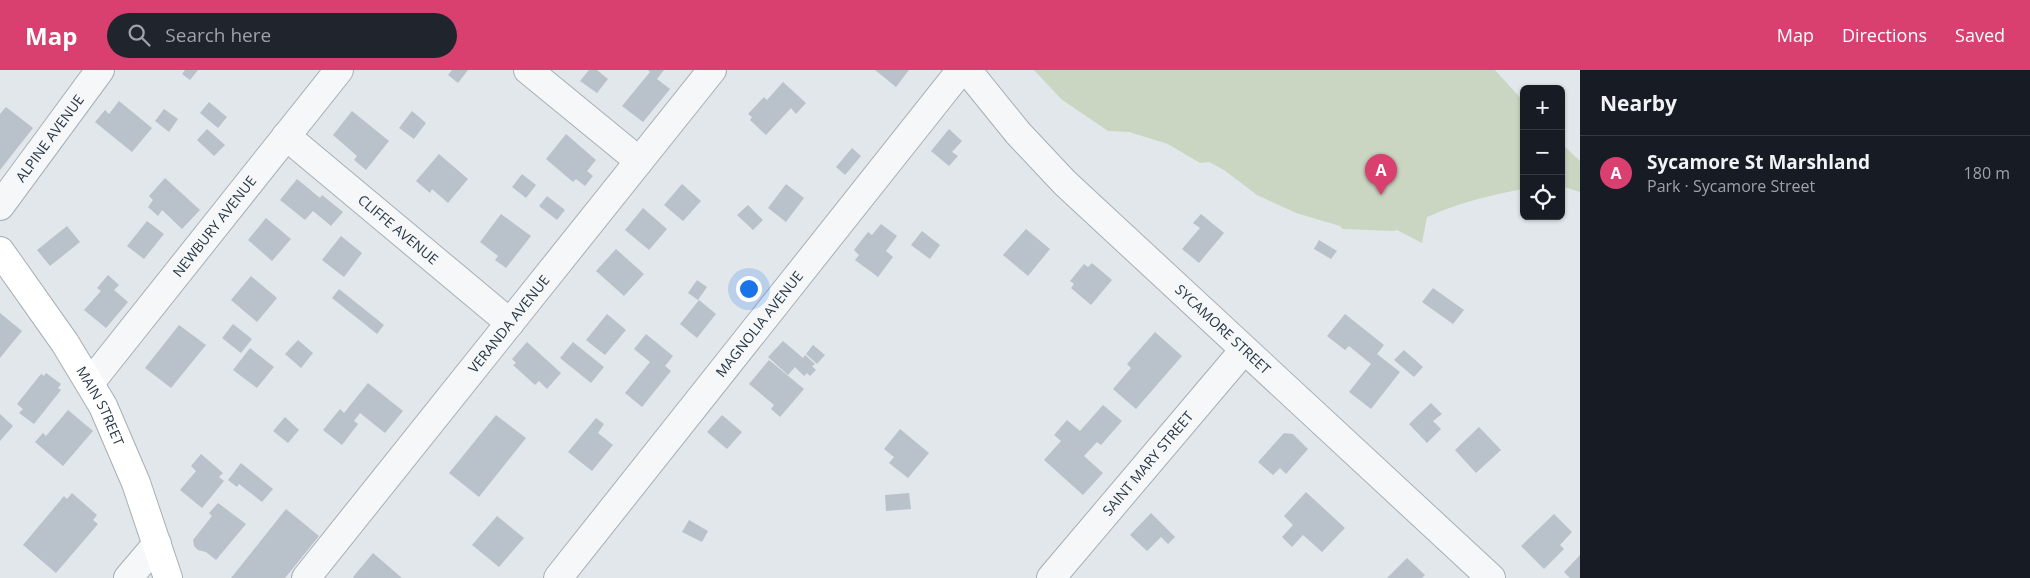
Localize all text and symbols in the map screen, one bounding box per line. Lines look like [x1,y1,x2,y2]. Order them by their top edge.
search box [107,13,457,58]
text: Map [25,19,77,52]
icon: search [125,21,153,49]
text: Search here [165,22,271,48]
text: Map [1777,23,1814,47]
text: Directions [1842,23,1927,47]
text: Saved [1955,23,2005,47]
map controls [1520,85,1565,220]
button: + [1520,85,1565,130]
text: Nearby [1600,89,1677,117]
street label: ALPINE AVENUE [11,90,88,186]
button: − [1520,130,1565,175]
text: Sycamore St Marshland [1647,149,1870,175]
pin: A [1365,154,1397,195]
text: A [1610,162,1622,184]
text: 180 m [1964,162,2010,184]
street label: NEWBURY AVENUE [168,172,260,281]
button: locate [1520,175,1565,220]
text: Park · Sycamore Street [1647,175,1815,197]
street label: CLIFFE AVENUE [354,190,443,268]
street label: MAGNOLIA AVENUE [711,267,807,381]
street label: VERANDA AVENUE [464,271,554,377]
your location [736,276,762,302]
street label: SYCAMORE STREET [1171,280,1275,378]
street label: MAIN STREET [72,363,129,449]
street label: SAINT MARY STREET [1098,407,1197,519]

